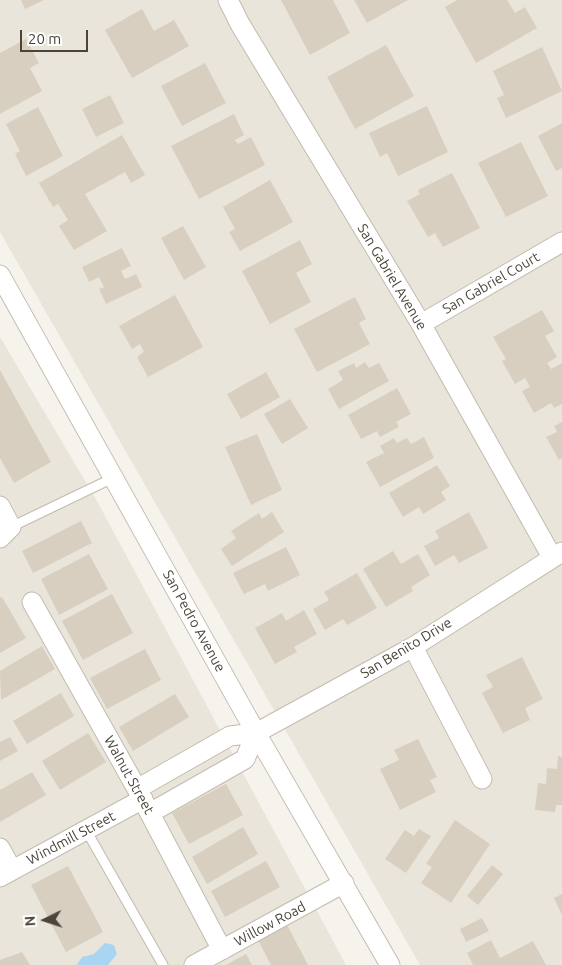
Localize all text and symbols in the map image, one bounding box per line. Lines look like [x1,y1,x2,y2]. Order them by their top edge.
scale bar [22,20,90,52]
text: 20 m [28,30,61,47]
street label: San Gabriel Avenue [354,221,430,333]
street label: San Gabriel Court [439,248,543,318]
street label: San Pedro Avenue [159,567,229,675]
street label: San Benito Drive [357,614,455,682]
street label: Walnut Street [100,733,158,817]
street label: Windmill Street [24,808,118,868]
north arrow [20,895,70,945]
street label: Willow Road [231,898,309,950]
text: N [22,915,38,927]

